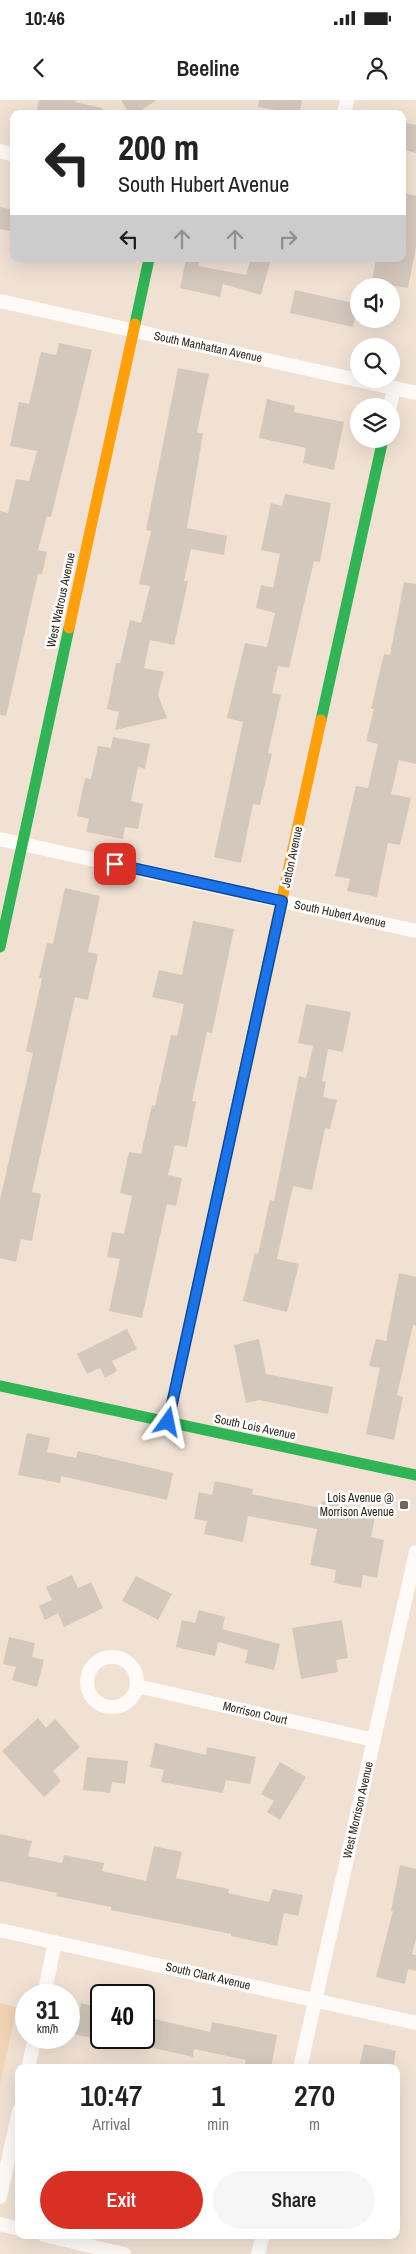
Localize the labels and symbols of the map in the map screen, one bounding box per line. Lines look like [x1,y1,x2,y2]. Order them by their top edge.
street label: South Manhattan Avenue [152,328,264,366]
street label: West Watrous Avenue [43,551,79,649]
street label: Jetton Avenue [278,825,306,889]
pin [94,843,136,885]
street label: South Hubert Avenue [293,896,387,932]
position arrow [141,1395,193,1447]
street label: South Lois Avenue [213,1411,297,1443]
place label: Lois Avenue @ Morrison Avenue [320,1490,394,1520]
marker: Lois Avenue @ Morrison Avenue [398,1499,410,1511]
street label: Morrison Court [221,1698,289,1728]
street label: West Morrison Avenue [339,1760,377,1860]
street label: South Clark Avenue [164,1958,252,1994]
speed limit sign: 40 [90,1984,155,2049]

